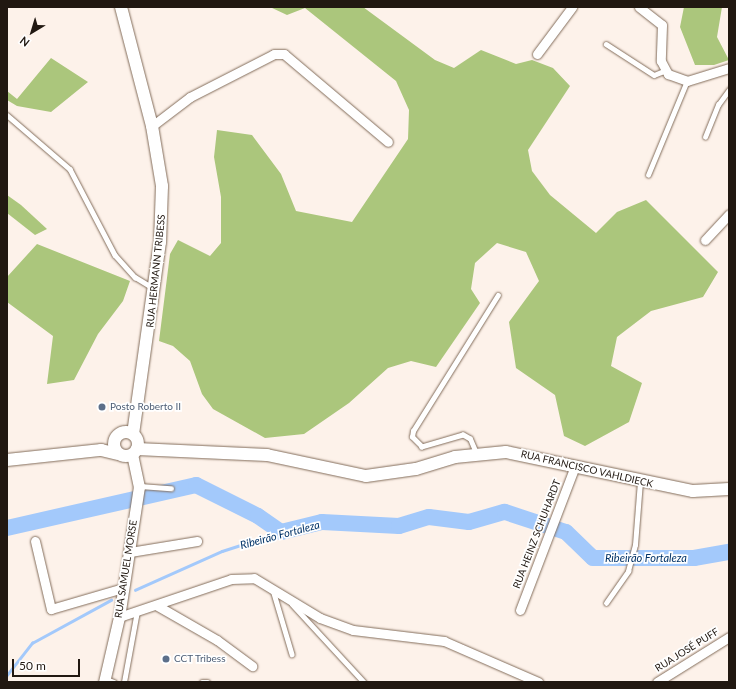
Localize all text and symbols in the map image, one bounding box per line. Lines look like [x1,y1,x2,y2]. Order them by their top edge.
north arrow [12,12,52,52]
text: N [17,34,32,50]
street label: RUA HERMANN TRIBESS [144,214,168,328]
place label: Posto Roberto II [110,401,181,413]
marker: Posto Roberto II [97,402,107,412]
street label: RUA FRANCISCO VAHLDIECK [519,448,655,490]
street label: RUA HEINZ SCHUHARDT [511,478,563,590]
water label: Ribeirão Fortaleza [239,518,321,552]
street label: RUA SAMUEL MORSE [112,519,140,619]
water label: Ribeirão Fortaleza [605,551,687,565]
street label: RUA JOSÉ PUFF [653,625,721,675]
scale bar [14,651,82,677]
place label: CCT Tribess [174,653,226,665]
marker: CCT Tribess [161,654,171,664]
text: 50 m [19,658,46,673]

